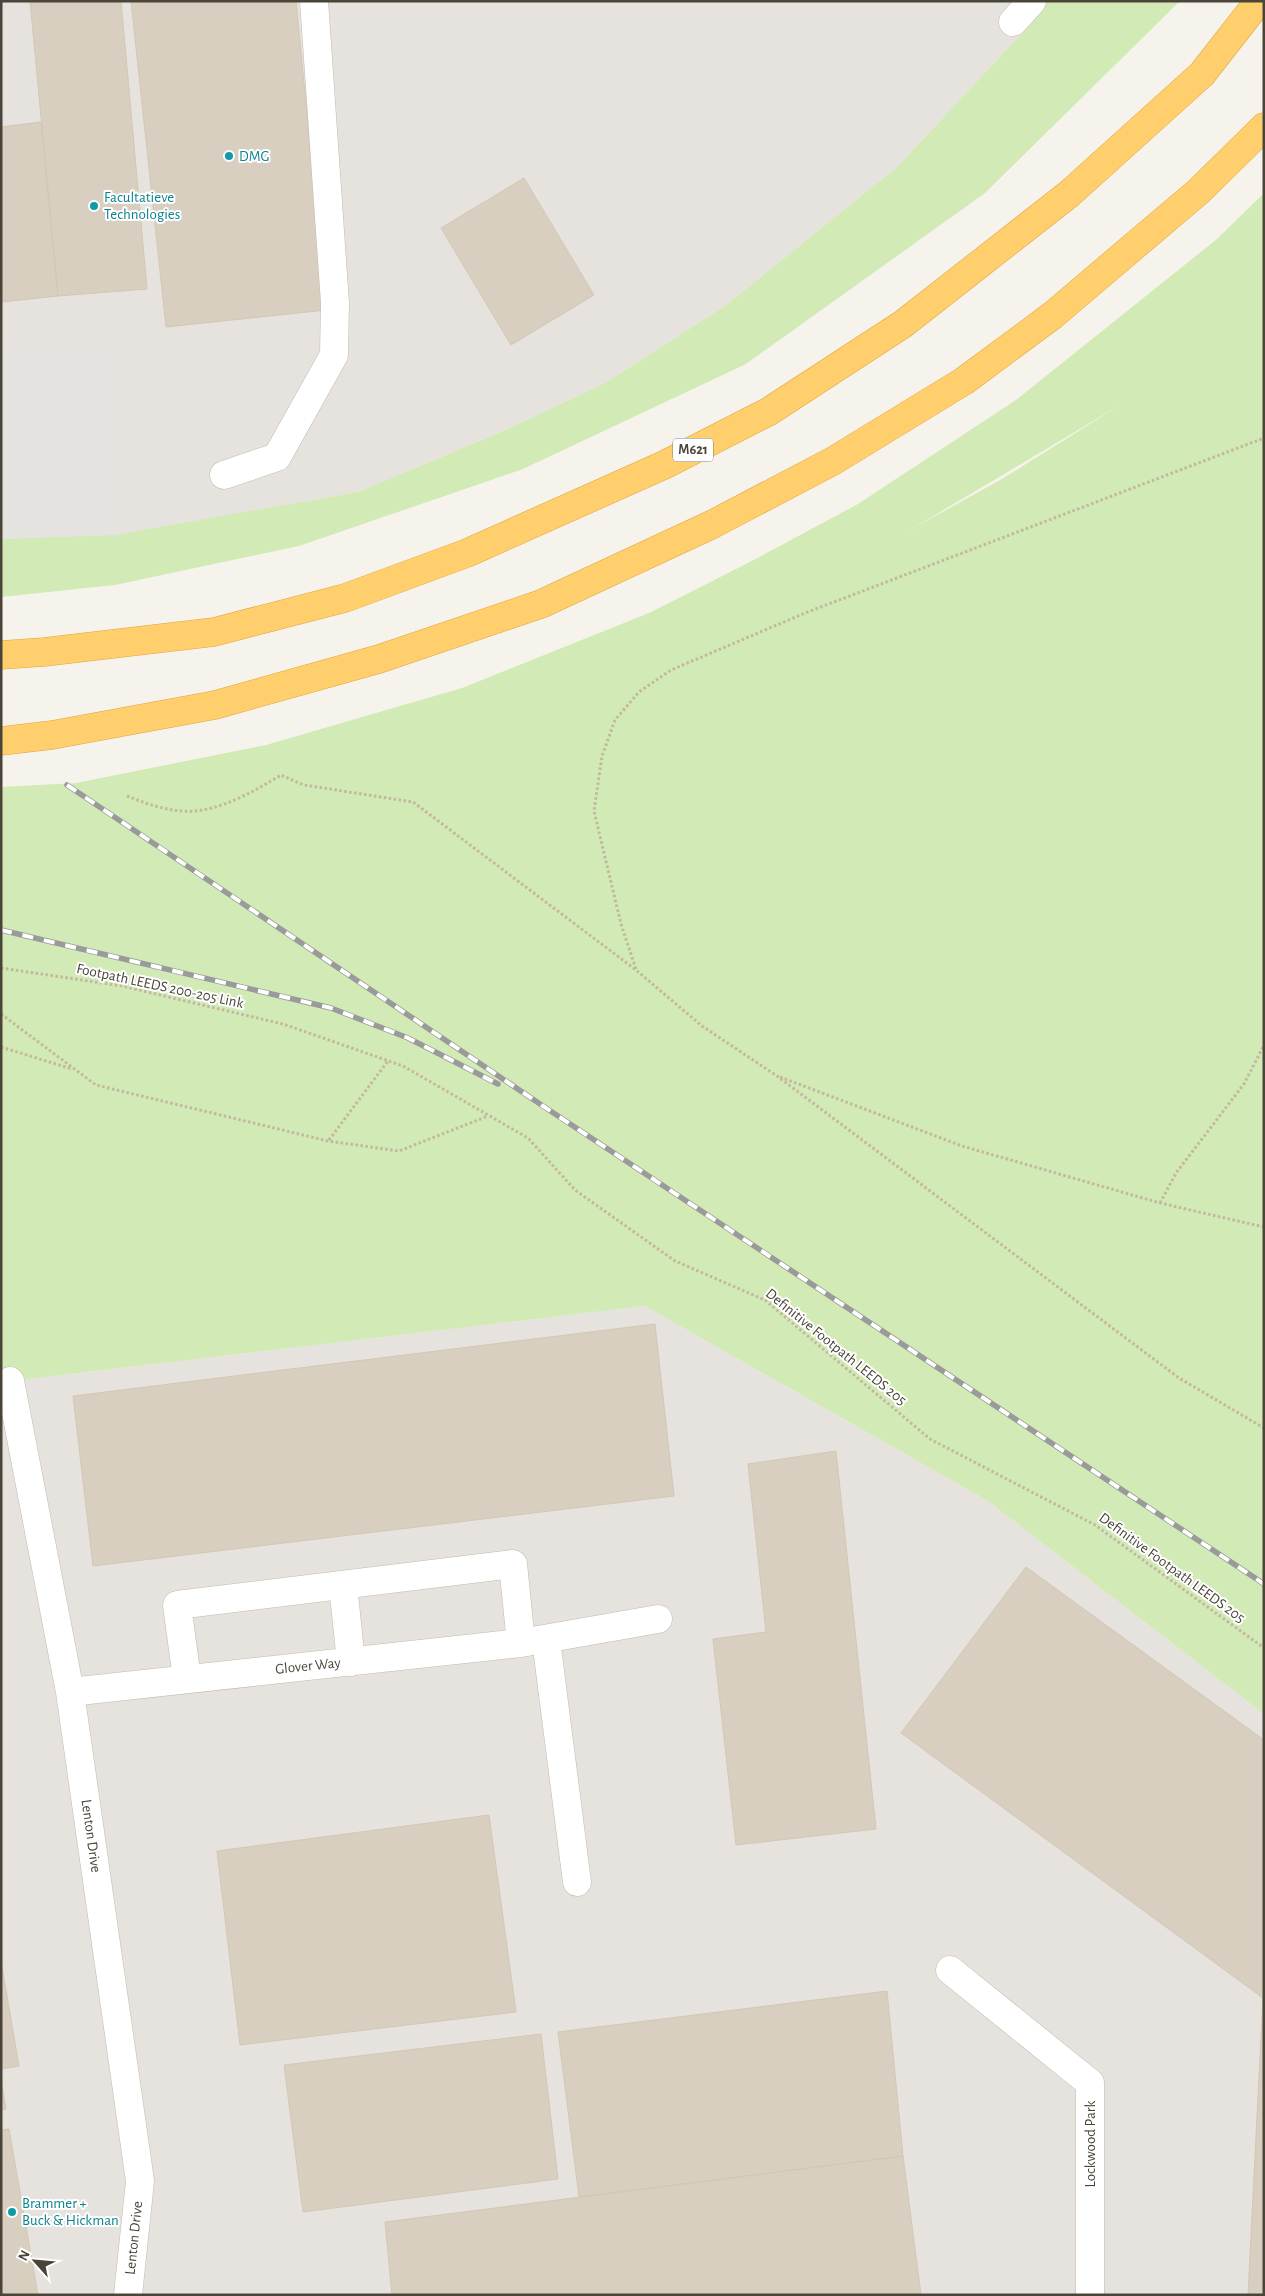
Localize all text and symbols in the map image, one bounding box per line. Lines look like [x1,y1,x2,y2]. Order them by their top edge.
place label: DMG [239,149,270,164]
marker: DMG [223,150,235,162]
place label: Facultatieve Technologies [104,190,180,222]
marker: Facultatieve Technologies [88,200,100,212]
road number: M621 [673,438,713,462]
street label: Footpath LEEDS 200-205 Link [75,961,245,1011]
street label: Definitive Footpath LEEDS 205 [763,1286,909,1408]
street label: Definitive Footpath LEEDS 205 [1096,1510,1248,1626]
street label: Glover Way [274,1655,342,1677]
street label: Lenton Drive [78,1798,104,1874]
street label: Lockwood Park [1083,2100,1098,2187]
place label: Brammer + Buck & Hickman [22,2196,119,2228]
street label: Lenton Drive [123,2200,145,2276]
marker: Brammer + Buck & Hickman [6,2206,18,2218]
north arrow [10,2236,60,2286]
text: N [16,2248,33,2263]

